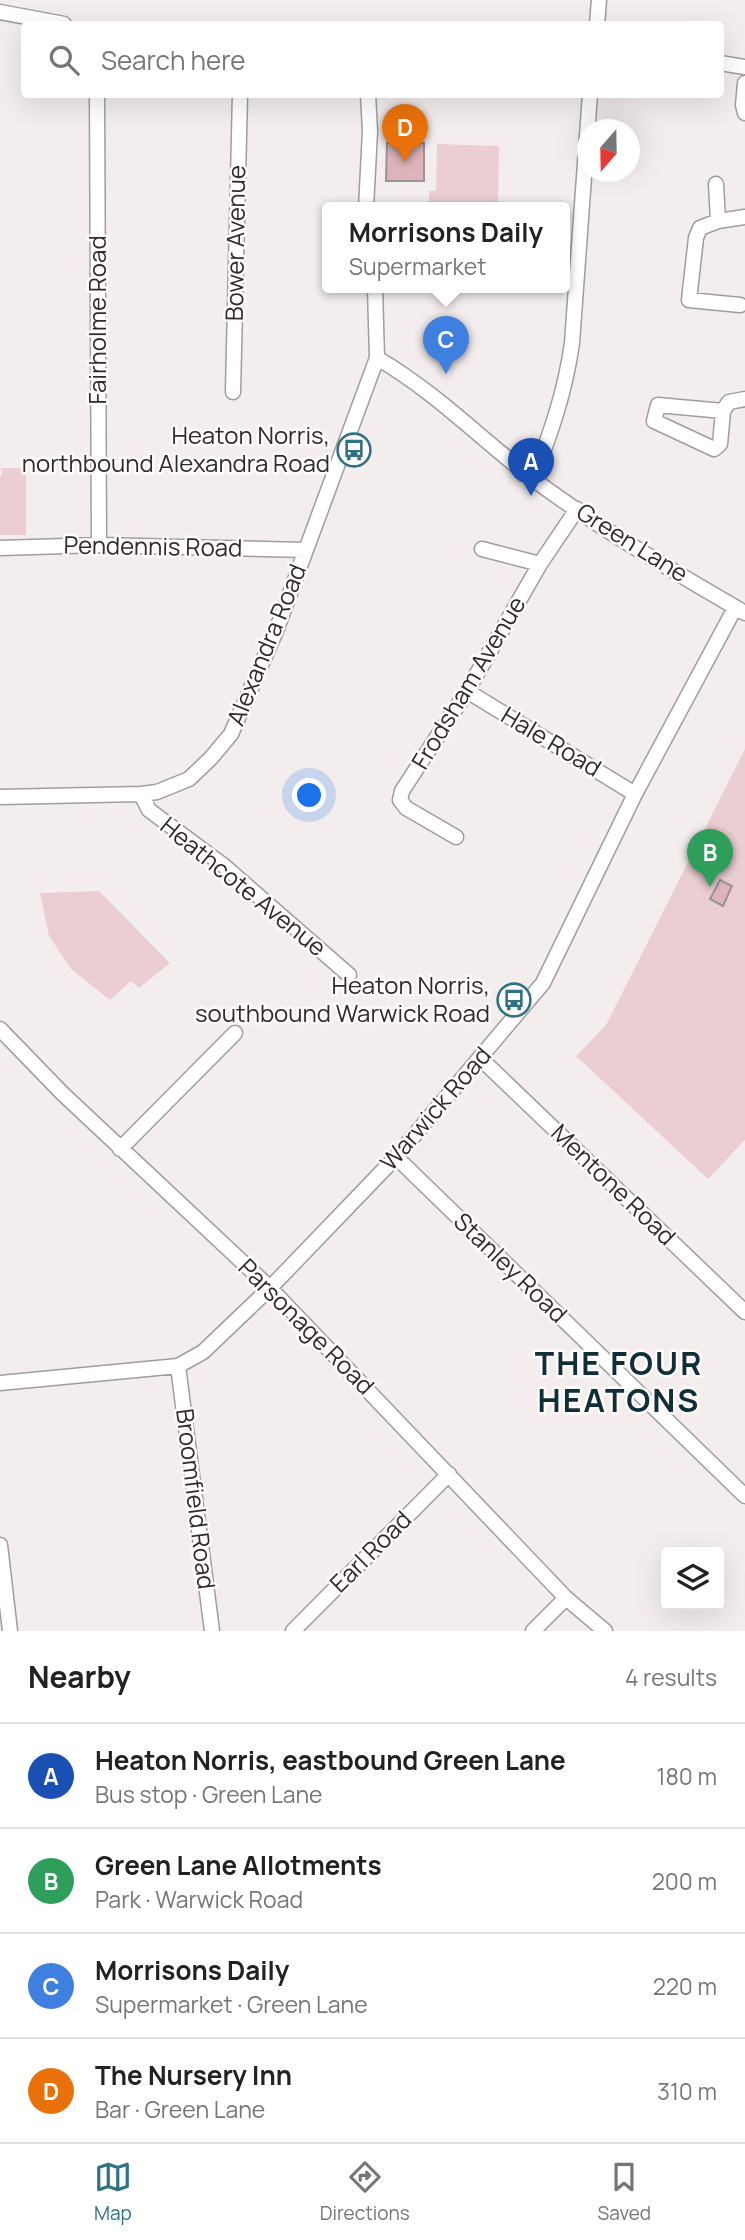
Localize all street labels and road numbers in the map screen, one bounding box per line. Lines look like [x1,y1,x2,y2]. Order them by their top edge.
street label: Bower Avenue [217,165,252,321]
street label: Fairholme Road [80,235,113,405]
street label: Green Lane [571,494,695,589]
street label: Pendennis Road [63,527,243,564]
street label: Alexandra Road [218,559,313,730]
street label: Frodsham Avenue [403,590,532,775]
street label: Hale Road [496,698,608,783]
street label: Heathcote Avenue [154,809,334,963]
street label: Warwick Road [372,1039,498,1177]
street label: Mentone Road [545,1116,684,1252]
street label: Stanley Road [447,1204,575,1329]
street label: Parsonage Road [232,1251,382,1401]
street label: Broomfield Road [169,1407,224,1591]
street label: Earl Road [322,1503,418,1599]

